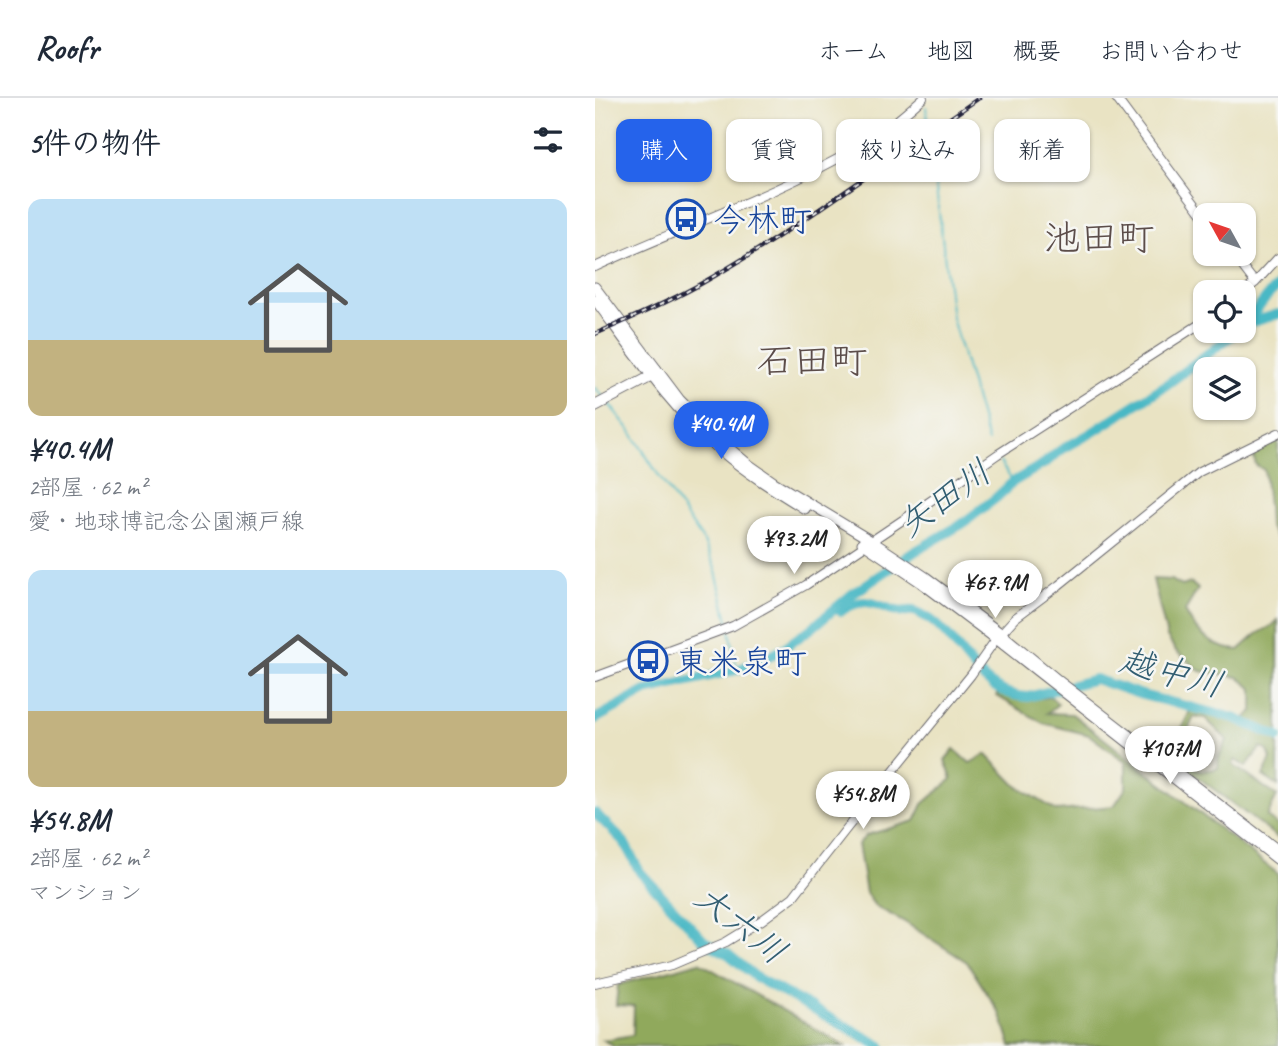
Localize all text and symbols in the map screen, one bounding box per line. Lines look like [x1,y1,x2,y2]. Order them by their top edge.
text: Roofr [35,27,98,69]
text: ホーム [818,36,889,66]
text: 地図 [927,36,975,66]
text: 概要 [1013,36,1061,66]
text: お問い合わせ [1099,36,1243,66]
chip: 購入 [616,119,712,182]
chip: 賃貸 [726,119,822,182]
chip: 絞り込み [836,119,980,182]
chip: 新着 [994,119,1090,182]
icon: filters [529,121,567,159]
text: 5件の物件 [28,124,161,162]
bus stop icon: 今林町 [665,198,707,240]
place label: 今林町 [713,199,812,241]
north arrow [1193,203,1257,266]
map controls [1193,203,1256,420]
district label: 池田町 [1044,214,1155,261]
icon: home [235,245,361,371]
button: locate [1193,280,1256,343]
district label: 石田町 [757,337,868,384]
button: layers [1193,357,1256,420]
pin: ¥40.4M [664,402,778,461]
text: ¥40.4M [690,409,752,438]
text: ¥40.4M [28,430,110,468]
water label: 矢田川 [889,449,1000,547]
text: 2部屋 · 62 m² [28,473,146,502]
text: 愛・地球博記念公園瀬戸線 [28,507,304,536]
pin: ¥93.2M [737,517,851,576]
text: ¥93.2M [763,524,825,553]
pin: ¥67.9M [938,560,1052,620]
text: ¥67.9M [964,568,1026,597]
icon: home [235,616,361,742]
water label: 越中川 [1114,637,1228,708]
bus stop icon: 東米泉町 [627,640,669,682]
place label: 東米泉町 [675,641,807,683]
pin: ¥107M [1121,726,1219,786]
text: ¥107M [1141,734,1199,763]
pin: ¥54.8M [806,772,920,831]
text: ¥54.8M [832,779,894,808]
text: ¥54.8M [28,801,109,839]
text: 2部屋 · 62 m² [28,844,146,873]
water label: 大六川 [685,874,796,974]
text: マンション [28,878,142,907]

